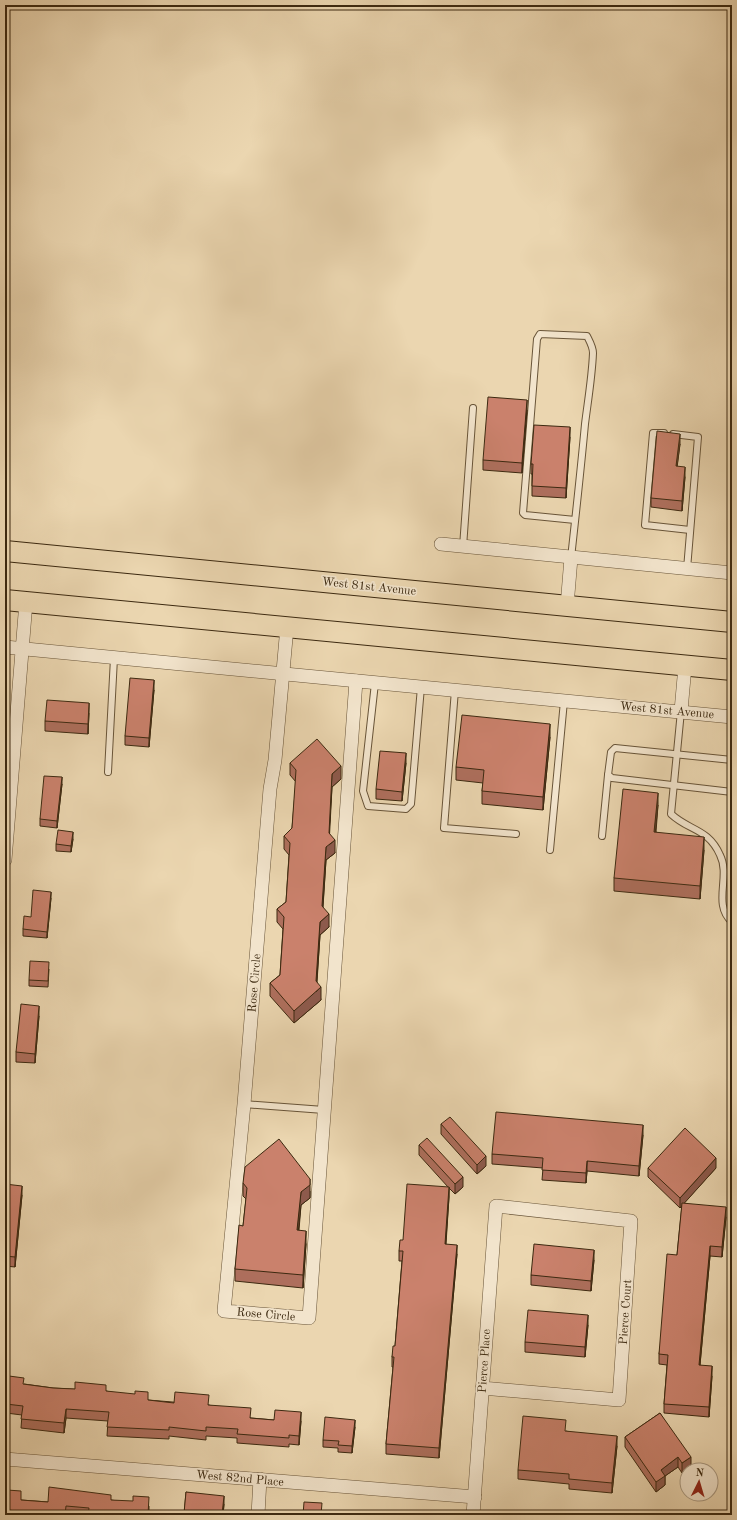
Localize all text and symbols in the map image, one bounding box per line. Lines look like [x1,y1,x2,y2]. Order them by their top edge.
street label: West 81st Avenue [321,576,417,598]
street label: West 81st Avenue [619,701,715,721]
street label: Rose Circle [246,953,264,1013]
street label: Pierce Court [618,1279,634,1345]
street label: Rose Circle [236,1306,296,1324]
street label: Pierce Place [477,1328,493,1393]
north arrow [679,1462,719,1502]
text: N [695,1468,705,1479]
street label: West 82nd Place [196,1469,285,1489]

